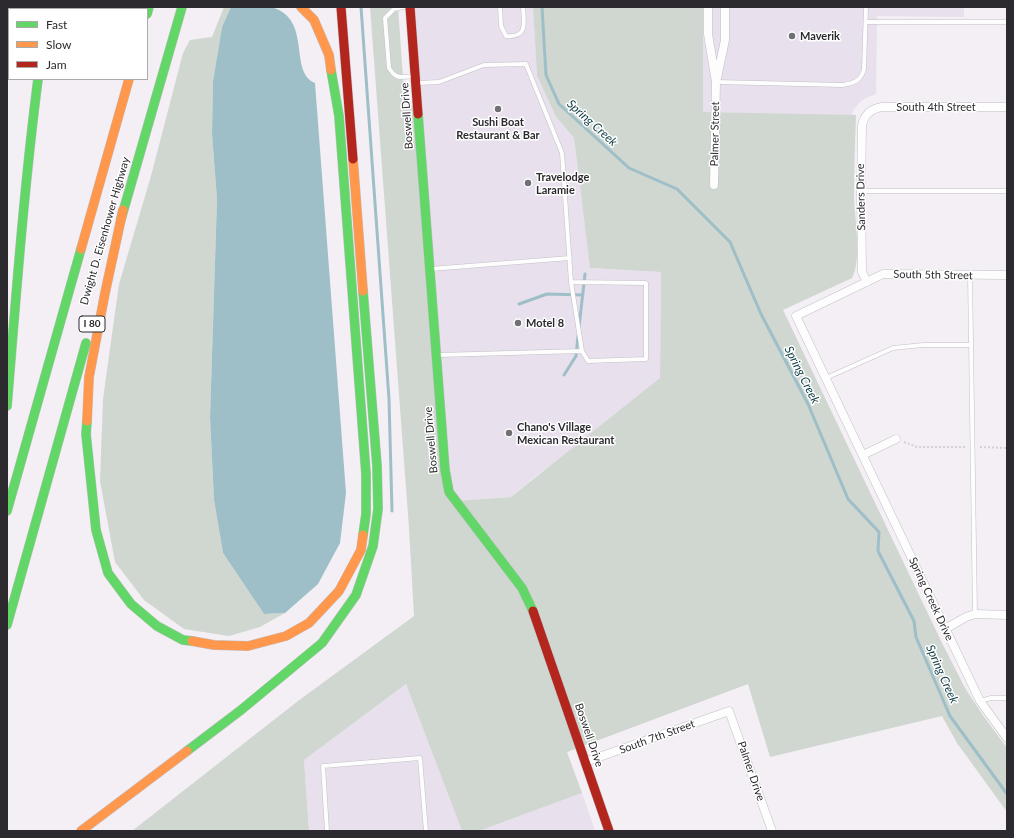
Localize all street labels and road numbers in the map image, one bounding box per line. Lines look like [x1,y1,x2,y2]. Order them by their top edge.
street label: Boswell Drive [398,82,416,150]
street label: South 4th Street [896,100,976,114]
street label: Palmer Street [708,101,722,167]
street label: Dwight D. Eisenhower Highway [78,156,132,306]
street label: Sanders Drive [854,163,868,231]
street label: South 5th Street [893,268,973,282]
road number: I 80 [79,316,105,332]
street label: Boswell Drive [422,406,440,474]
street label: Spring Creek Drive [906,555,956,643]
street label: Boswell Drive [572,701,606,769]
street label: South 7th Street [617,717,697,757]
street label: Palmer Drive [735,739,767,803]

